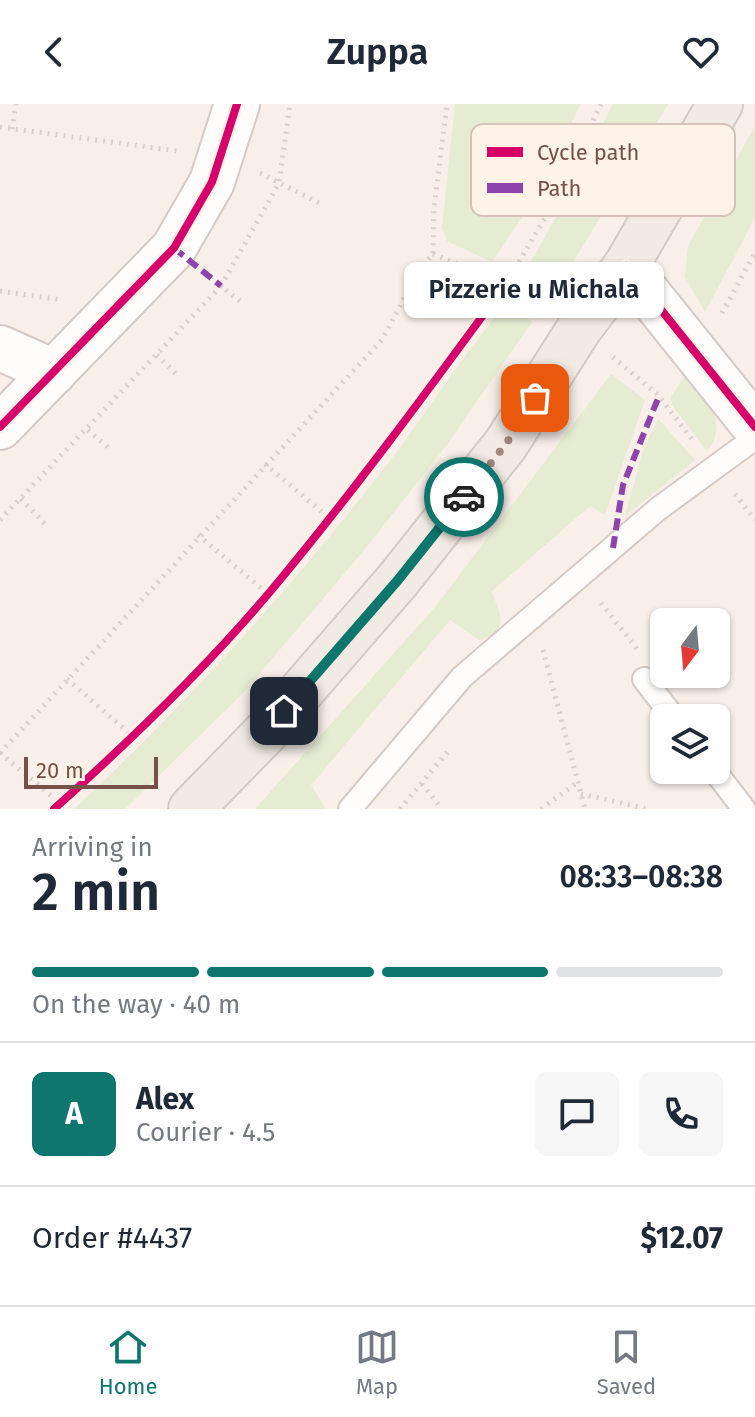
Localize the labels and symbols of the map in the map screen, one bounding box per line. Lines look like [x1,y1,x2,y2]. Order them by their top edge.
legend [471,124,735,216]
text: Cycle path [537,139,639,166]
text: Path [537,175,581,202]
callout: Pizzerie u Michala [405,262,665,318]
pin [501,364,569,432]
courier [424,457,504,537]
north arrow [650,608,730,688]
pin [250,677,318,745]
scale bar [24,753,158,789]

